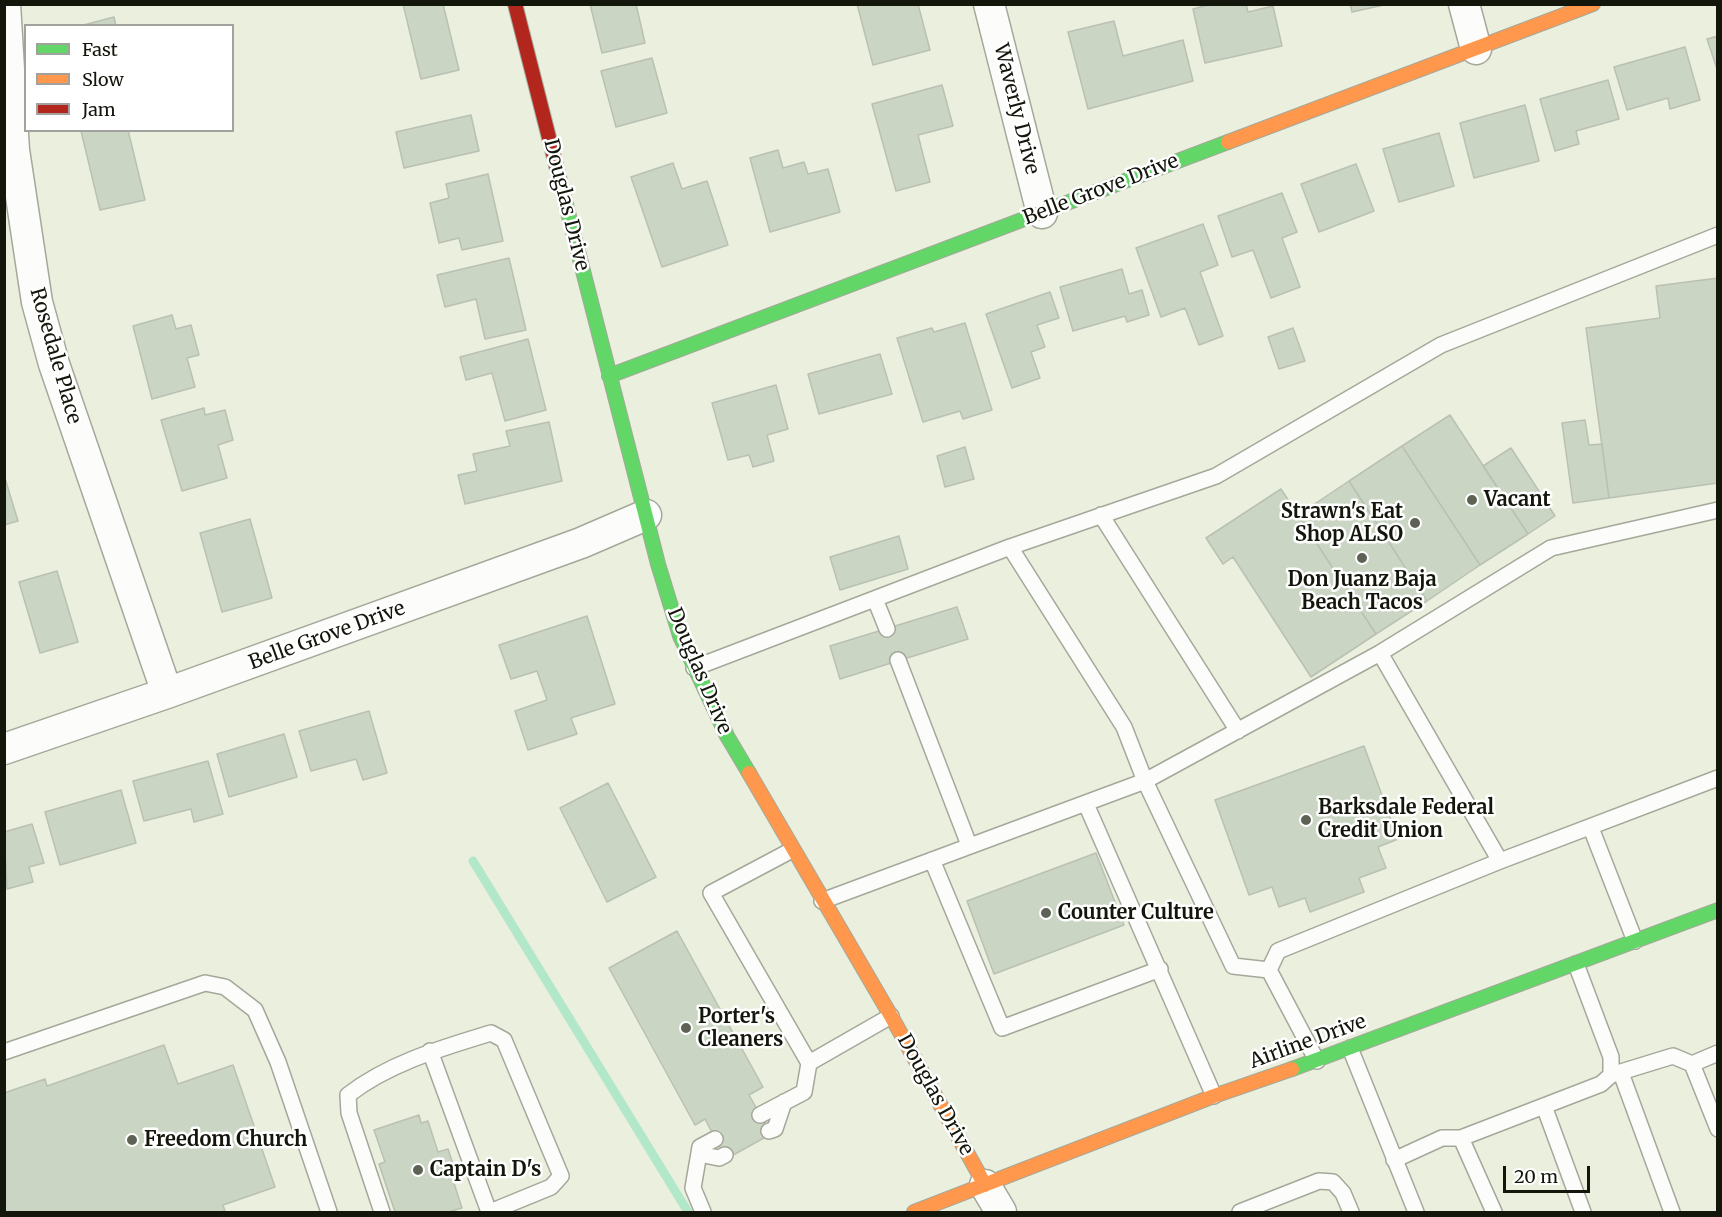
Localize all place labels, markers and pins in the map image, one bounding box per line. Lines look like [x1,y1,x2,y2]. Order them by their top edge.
place label: Vacant [1484,488,1550,512]
marker: Vacant [1465,493,1479,507]
place label: Strawn's Eat Shop ALSO [1281,500,1403,547]
marker: Strawn's Eat Shop ALSO [1408,516,1422,530]
marker: Don Juanz Baja Beach Tacos [1355,551,1369,565]
place label: Don Juanz Baja Beach Tacos [1287,568,1437,615]
place label: Barksdale Federal Credit Union [1318,796,1494,843]
marker: Barksdale Federal Credit Union [1299,813,1313,827]
place label: Counter Culture [1058,901,1214,925]
marker: Counter Culture [1039,906,1053,920]
place label: Porter's Cleaners [698,1005,783,1052]
marker: Porter's Cleaners [679,1021,693,1035]
place label: Freedom Church [144,1128,307,1152]
marker: Freedom Church [125,1133,139,1147]
place label: Captain D's [430,1158,541,1182]
marker: Captain D's [411,1163,425,1177]

